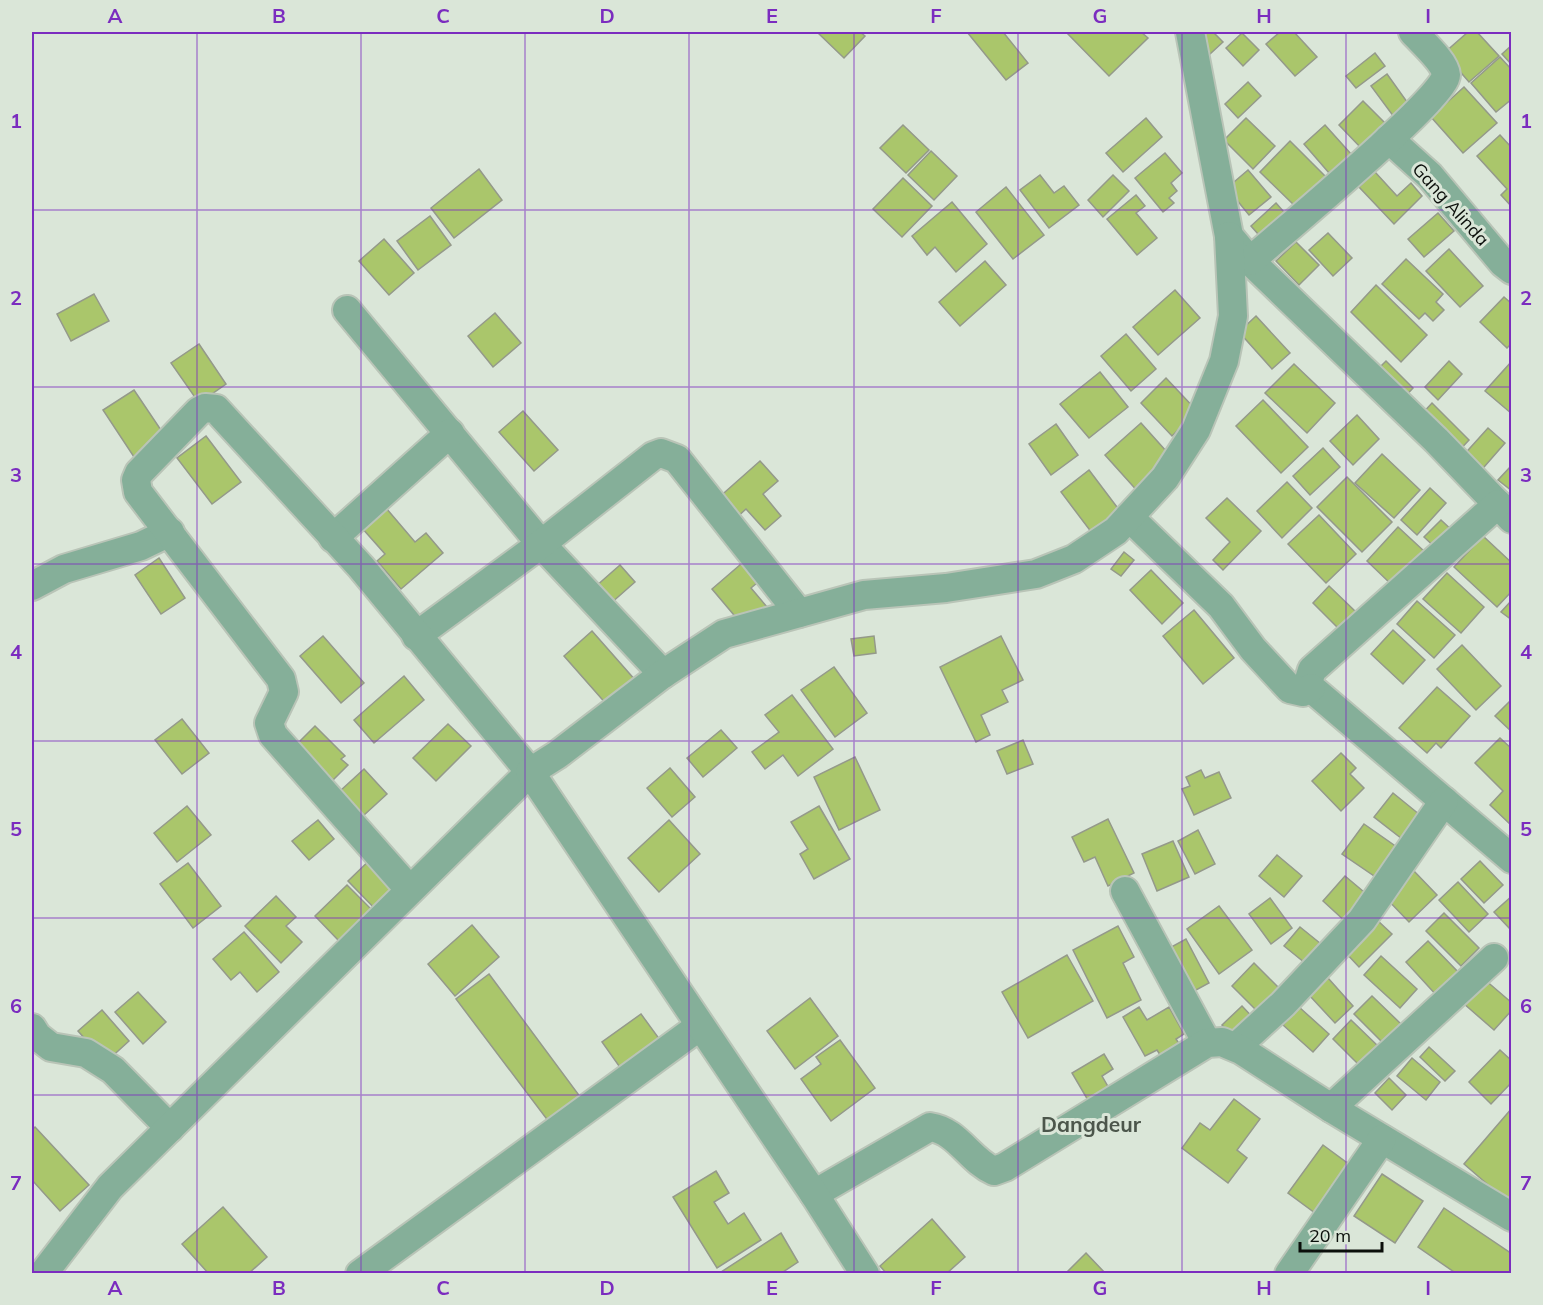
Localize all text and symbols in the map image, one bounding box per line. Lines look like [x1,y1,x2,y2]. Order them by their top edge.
text: A [108,3,123,28]
text: B [272,3,286,28]
text: C [436,3,450,28]
text: D [599,3,615,28]
text: E [766,3,778,28]
text: F [930,3,942,28]
text: G [1093,3,1107,28]
text: H [1256,3,1272,28]
text: I [1425,3,1431,28]
text: 1 [10,108,22,133]
text: 1 [1520,108,1532,133]
street label: Gang Alinda [1408,158,1494,250]
text: 2 [10,285,22,310]
text: 2 [1520,285,1532,310]
text: 3 [10,462,22,487]
text: 3 [1520,462,1532,487]
text: 4 [10,639,22,664]
text: 4 [1520,639,1532,664]
text: 5 [10,816,22,841]
text: 5 [1520,816,1532,841]
text: 6 [10,993,22,1018]
text: 6 [1520,993,1532,1018]
district label: Dangdeur [1041,1111,1142,1137]
text: 7 [10,1170,22,1195]
text: 7 [1520,1170,1532,1195]
scale bar [1300,1215,1382,1253]
text: 20 m [1309,1224,1351,1247]
text: A [108,1275,123,1300]
text: B [272,1275,286,1300]
text: C [436,1275,450,1300]
text: D [599,1275,615,1300]
text: E [766,1275,778,1300]
text: F [930,1275,942,1300]
text: G [1093,1275,1107,1300]
text: H [1256,1275,1272,1300]
text: I [1425,1275,1431,1300]

